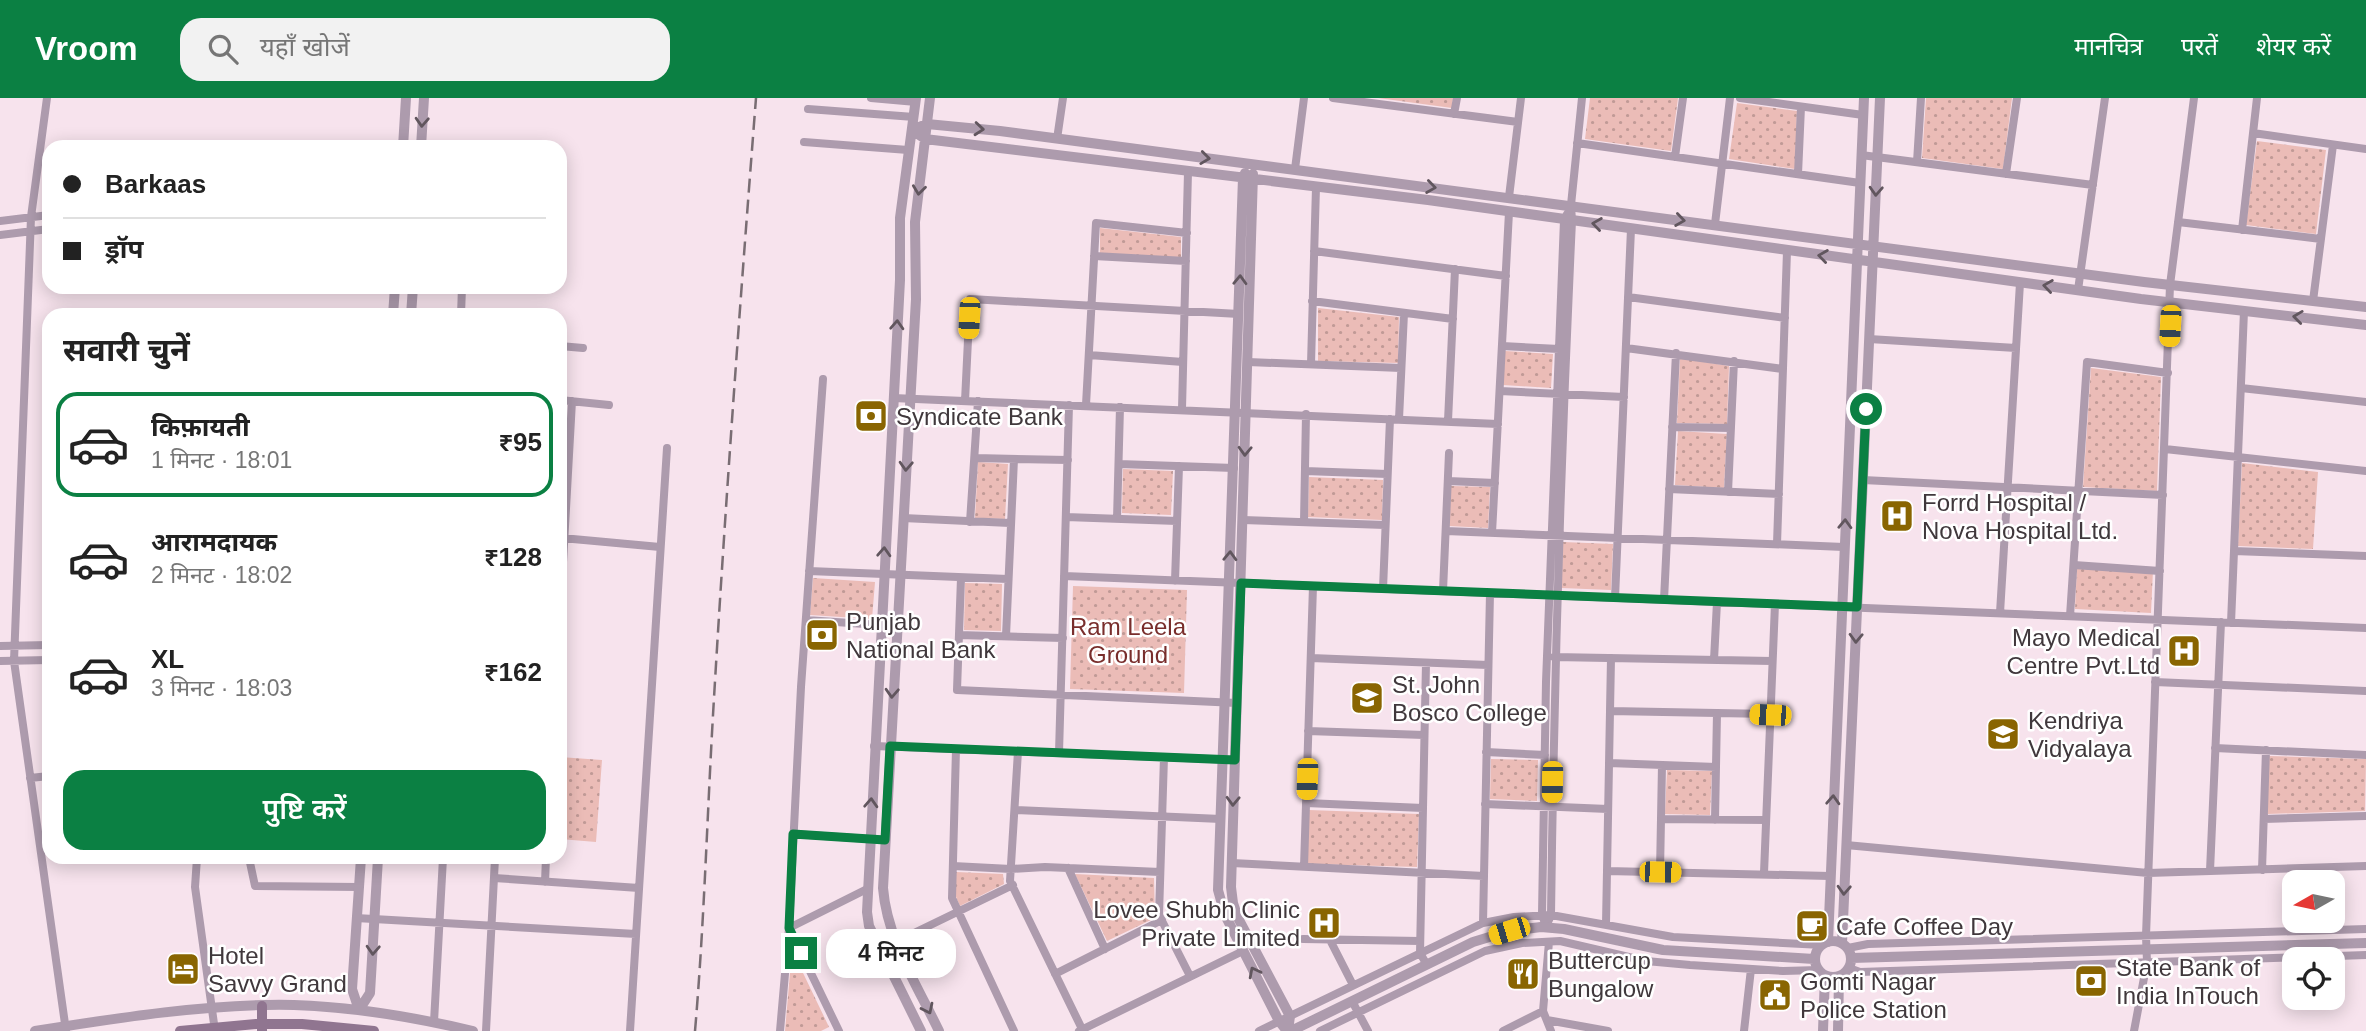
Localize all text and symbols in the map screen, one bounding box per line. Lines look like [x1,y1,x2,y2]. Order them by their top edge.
search box [180,18,670,81]
text: Vroom [35,30,138,67]
icon: search [204,30,242,68]
text: यहाँ खोजें [260,32,350,62]
text: मानचित्र [2074,33,2143,60]
text: परतें [2181,33,2218,60]
text: शेयर करें [2256,33,2331,60]
one-way arrow [415,117,430,128]
one-way arrow [974,121,985,136]
one-way arrow [1199,150,1211,165]
text: Barkaas [105,169,206,199]
one-way arrow [1425,179,1436,194]
one-way arrow [912,184,927,196]
one-way arrow [1868,185,1883,196]
one-way arrow [1675,212,1686,227]
one-way arrow [1591,217,1603,232]
text: ड्रॉप [105,234,143,264]
one-way arrow [1817,249,1828,264]
one-way arrow [1232,274,1247,285]
one-way arrow [2042,279,2054,294]
car [958,296,981,340]
car [2159,304,2182,348]
one-way arrow [2292,310,2304,325]
one-way arrow [889,319,904,330]
text: सवारी चुनें [63,332,190,368]
route start [1850,393,1882,425]
bank icon: Syndicate Bank [852,397,890,435]
place label: Syndicate Bank [896,403,1064,430]
text: किफ़ायती [151,412,250,442]
icon: car [67,413,130,476]
text: ₹95 [498,427,542,457]
one-way arrow [1237,446,1252,457]
text: 1 मिनट · 18:01 [151,447,292,473]
one-way arrow [899,461,914,472]
place label: Forrd Hospital / Nova Hospital Ltd. [1922,489,2118,544]
hospital icon: Forrd Hospital / Nova Hospital Ltd. [1878,497,1916,535]
one-way arrow [1838,518,1853,529]
text: आरामदायक [151,527,277,557]
icon: car [67,528,130,591]
text: ₹128 [484,542,542,572]
one-way arrow [877,546,892,557]
one-way arrow [1223,550,1238,561]
text: 2 मिनट · 18:02 [151,562,292,588]
place label: Punjab National Bank [846,608,996,663]
park label: Ram Leela Ground [1070,613,1187,668]
bank icon: Punjab National Bank [803,616,841,654]
place label: Mayo Medical Centre Pvt.Ltd [2007,624,2160,679]
hospital icon: Mayo Medical Centre Pvt.Ltd [2165,632,2203,670]
one-way arrow [1849,633,1864,644]
icon: car [67,643,130,706]
text: XL [151,644,184,674]
text: ₹162 [484,657,542,687]
place label: St. John Bosco College [1392,671,1547,726]
text: 3 मिनट · 18:03 [151,675,292,701]
school or university icon: St. John Bosco College [1348,679,1386,717]
one-way arrow [885,688,900,699]
car [1749,704,1792,726]
place label: Kendriya Vidyalaya [2028,707,2132,762]
school or university icon: Kendriya Vidyalaya [1984,715,2022,753]
car [1296,758,1319,800]
car [1542,761,1563,803]
button: पुष्टि करें [63,770,546,850]
one-way arrow [1826,794,1841,805]
one-way arrow [1226,796,1241,807]
one-way arrow [863,798,878,809]
car [1639,861,1682,883]
north arrow [2282,870,2345,933]
map controls [2282,870,2345,1010]
one-way arrow [1837,885,1852,896]
place label: Lovee Shubh Clinic Private Limited [1093,896,1300,951]
hospital icon: Lovee Shubh Clinic Private Limited [1305,904,1343,942]
cafe icon: Cafe Coffee Day [1793,907,1831,945]
place label: Cafe Coffee Day [1836,913,2013,940]
car [1486,915,1533,947]
callout: 4 मिनट [826,928,955,978]
route end [785,937,817,969]
text: 4 मिनट [858,940,924,966]
place label: Hotel Savvy Grand [208,942,347,997]
one-way arrow [365,945,380,956]
place label: Buttercup Bungalow [1548,947,1654,1002]
button: locate [2282,947,2345,1010]
hotel icon: Hotel Savvy Grand [164,950,202,988]
place label: State Bank of India InTouch [2116,954,2260,1009]
restaurant icon: Buttercup Bungalow [1504,955,1542,993]
bank icon: State Bank of India InTouch [2072,962,2110,1000]
one-way arrow [1248,967,1262,979]
place label: Gomti Nagar Police Station [1800,968,1947,1023]
public building icon: Gomti Nagar Police Station [1756,976,1794,1014]
one-way arrow [920,1002,934,1014]

